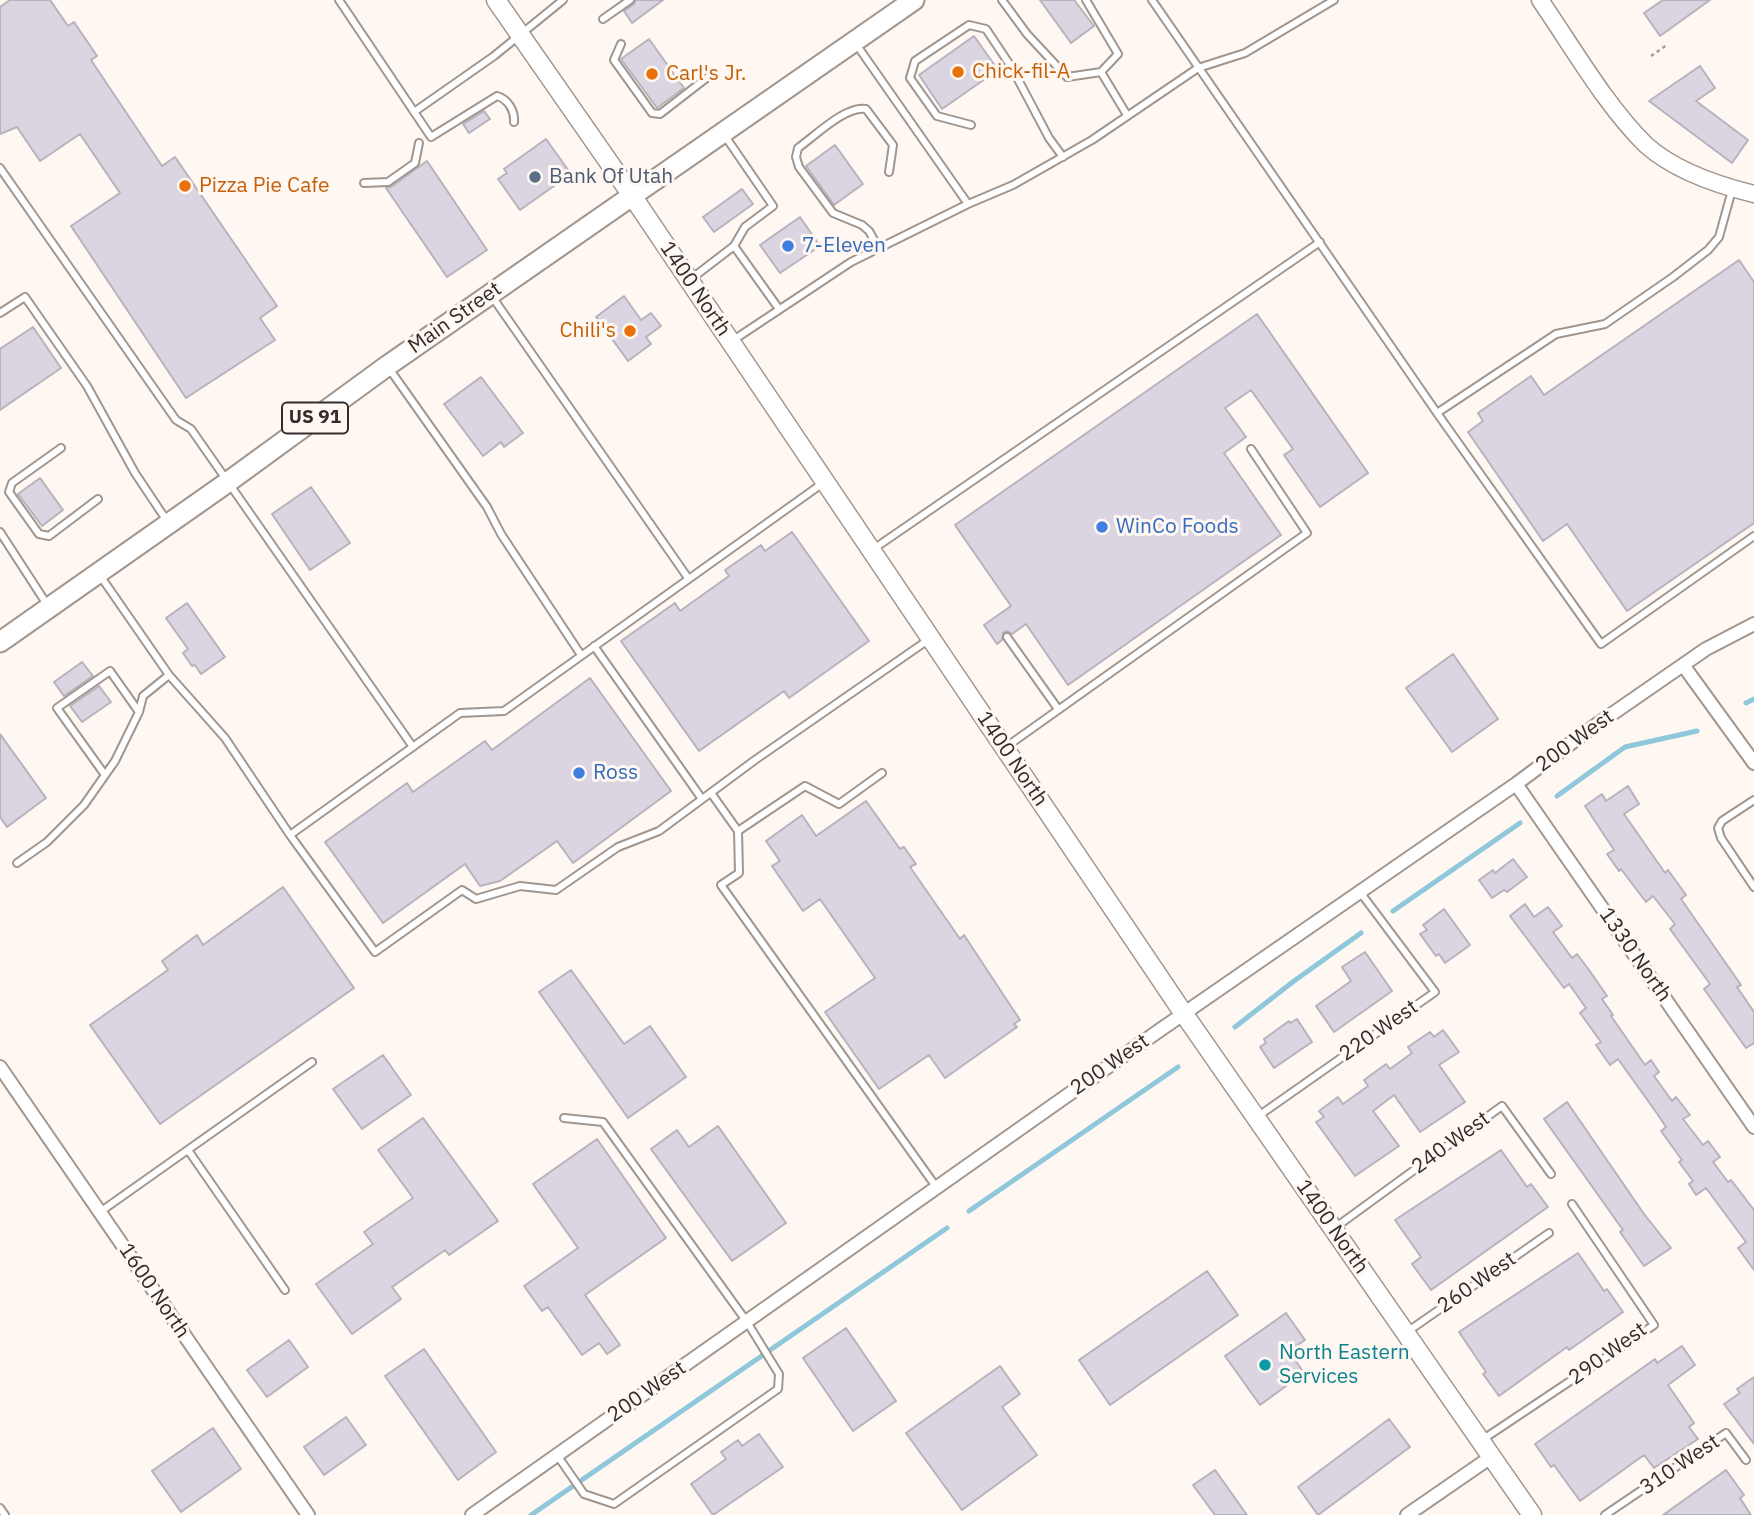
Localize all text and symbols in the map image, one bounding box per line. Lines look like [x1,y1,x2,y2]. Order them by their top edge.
place label: Chick-fil-A [972,59,1070,85]
place label: Carl's Jr. [666,61,746,87]
marker: Chick-fil-A [950,64,966,80]
marker: Carl's Jr. [644,66,660,82]
place label: Bank Of Utah [549,164,673,190]
marker: Bank Of Utah [527,169,543,185]
place label: Pizza Pie Cafe [199,173,330,199]
marker: Pizza Pie Cafe [177,178,193,194]
place label: 7-Eleven [802,233,886,259]
street label: 1400 North [654,237,736,341]
marker: 7-Eleven [780,238,796,254]
street label: Main Street [404,277,506,359]
place label: Chili's [560,318,616,344]
marker: Chili's [622,323,638,339]
road number: US 91 [282,402,348,434]
place label: WinCo Foods [1116,514,1239,540]
marker: WinCo Foods [1094,519,1110,535]
street label: 200 West [1531,704,1619,778]
street label: 1400 North [971,707,1053,811]
place label: Ross [593,760,638,786]
marker: Ross [571,765,587,781]
street label: 1330 North [1593,903,1677,1007]
street label: 220 West [1335,995,1423,1067]
street label: 200 West [1066,1029,1154,1101]
street label: 240 West [1407,1106,1495,1180]
street label: 1400 North [1290,1175,1374,1279]
street label: 1600 North [113,1239,195,1343]
street label: 260 West [1433,1247,1521,1319]
street label: 290 West [1564,1317,1652,1391]
place label: North Eastern Services [1279,1340,1410,1390]
street label: 200 West [603,1356,691,1428]
marker: North Eastern Services [1257,1357,1273,1373]
street label: 310 West [1636,1429,1724,1501]

